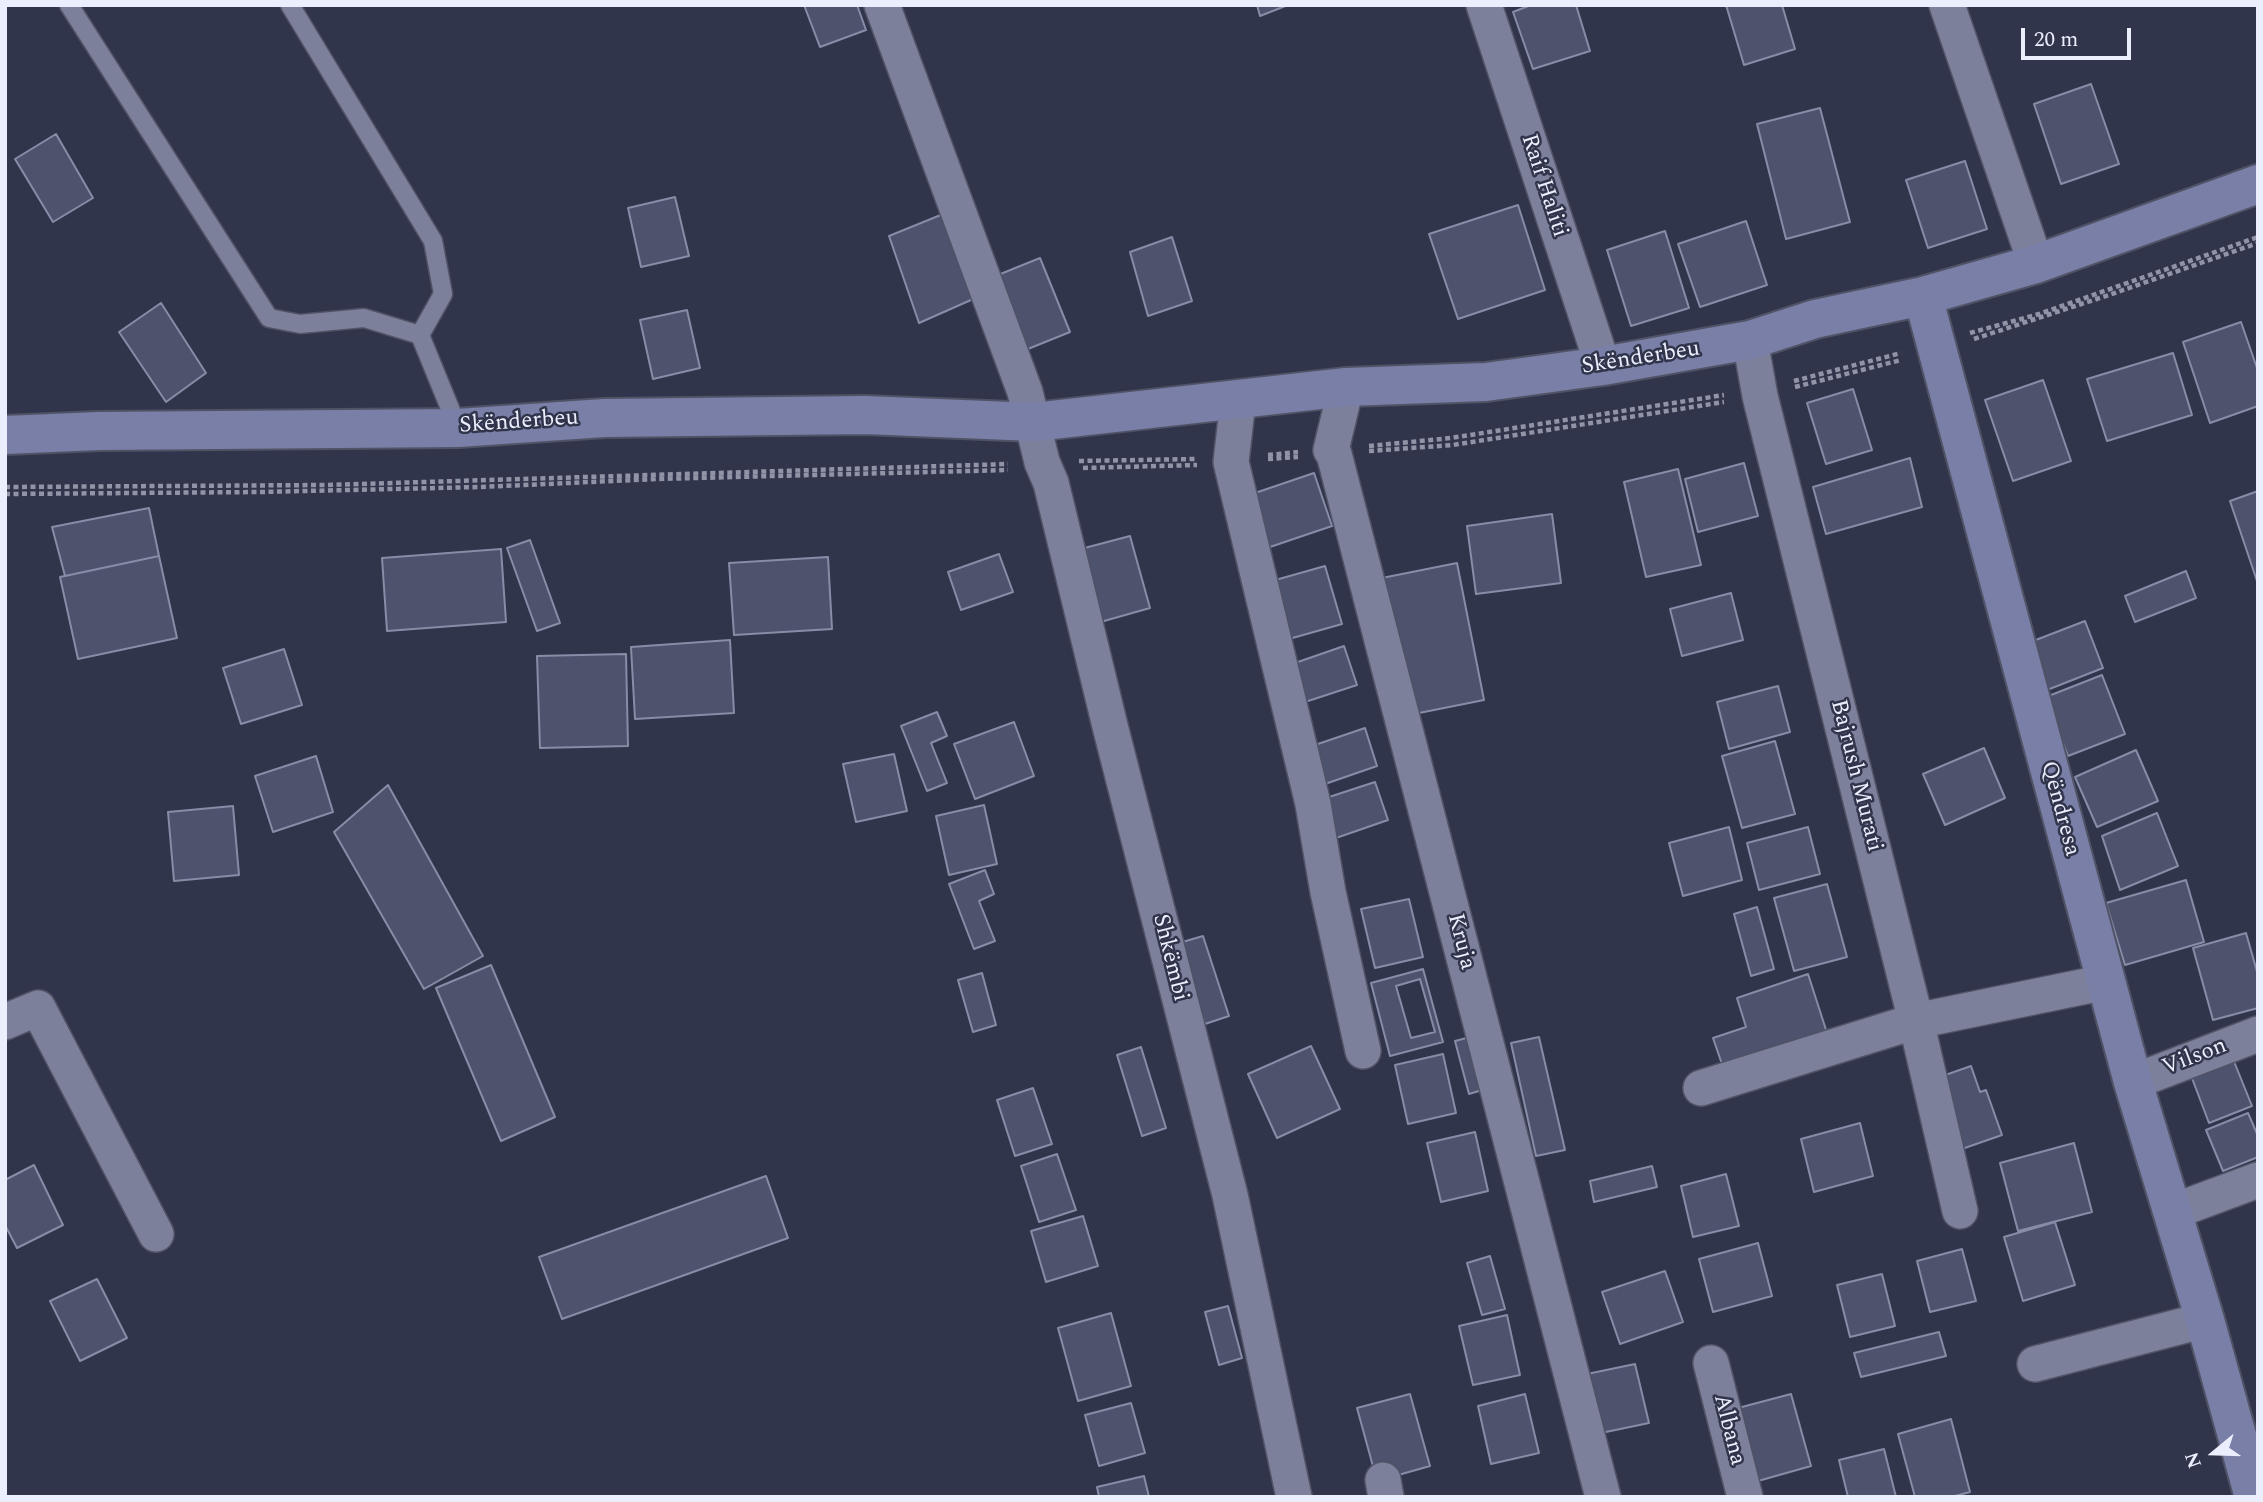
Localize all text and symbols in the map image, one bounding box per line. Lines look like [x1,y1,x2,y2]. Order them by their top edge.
scale bar [2025,14,2135,58]
text: 20 m [2034,24,2078,56]
street label: Raif Haliti [1513,131,1573,241]
street label: Skënderbeu [1580,336,1702,382]
street label: Skënderbeu [459,405,579,441]
street label: Bajrush Murati [1823,697,1887,855]
street label: Qëndresa [2033,758,2085,860]
street label: Kruja [1440,911,1480,973]
street label: Shkëmbi [1145,912,1193,1004]
street label: Vilson [2159,1033,2231,1083]
street label: Albana [1706,1391,1750,1469]
north arrow [2179,1418,2249,1488]
text: N [2177,1448,2210,1472]

